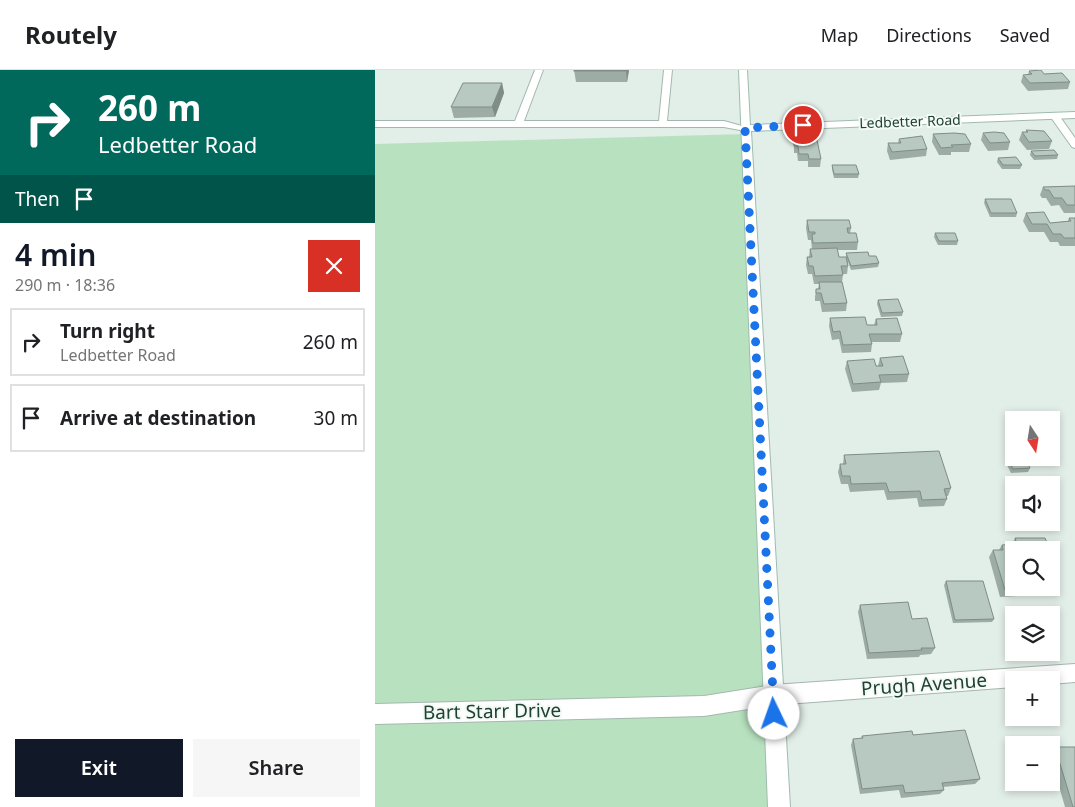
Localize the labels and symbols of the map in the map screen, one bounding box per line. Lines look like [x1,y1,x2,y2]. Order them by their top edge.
pin [782,104,824,146]
street label: Ledbetter Road [859,110,961,132]
north arrow [1005,411,1060,466]
street label: Prugh Avenue [860,667,988,701]
position arrow [747,687,799,739]
street label: Bart Starr Drive [423,697,561,725]

